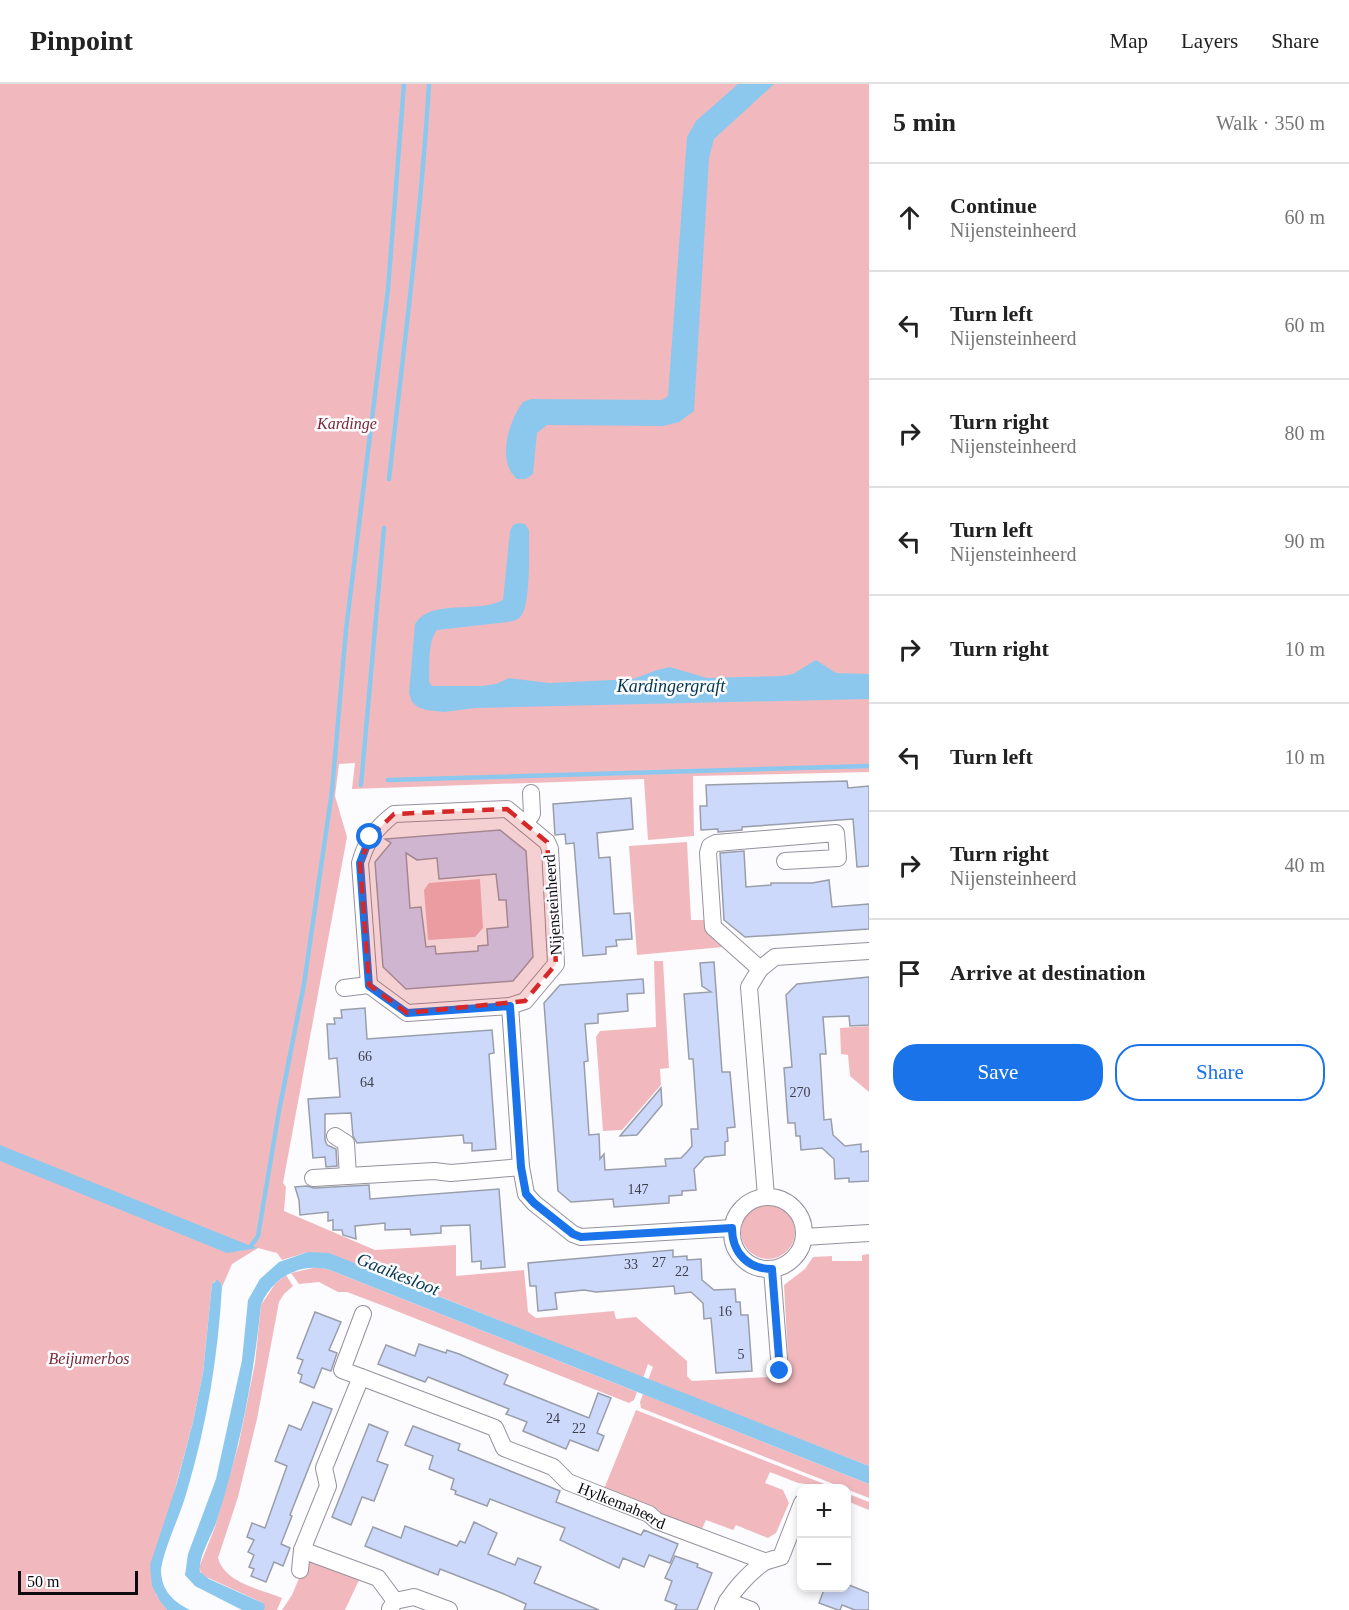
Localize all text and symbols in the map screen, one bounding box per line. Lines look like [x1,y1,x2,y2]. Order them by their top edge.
text: Pinpoint [30,25,133,56]
text: Map [1110,29,1148,53]
text: Layers [1181,29,1238,53]
text: Share [1271,29,1319,53]
text: 5 min [893,108,956,137]
text: Walk · 350 m [1216,112,1325,134]
text: Continue [950,193,1037,218]
icon: ahead [893,201,926,234]
text: 60 m [1284,206,1325,228]
text: Nijensteinheerd [950,219,1077,241]
text: Turn left [950,301,1033,326]
icon: left [893,309,926,342]
text: 60 m [1284,314,1325,336]
text: Nijensteinheerd [950,327,1077,349]
text: Turn right [950,409,1049,434]
park label: Kardinge [316,415,377,433]
icon: right [893,417,926,450]
text: 80 m [1284,422,1325,444]
text: Nijensteinheerd [950,435,1077,457]
text: Turn left [950,517,1033,542]
icon: left [893,525,926,558]
text: 90 m [1284,530,1325,552]
text: Nijensteinheerd [950,543,1077,565]
icon: right [893,633,926,666]
text: Turn right [950,636,1049,661]
text: 10 m [1284,638,1325,660]
water label: Kardingergraft [616,676,726,696]
icon: left [893,741,926,774]
text: Turn left [950,744,1033,769]
text: 10 m [1284,746,1325,768]
route start [356,823,382,849]
text: Turn right [950,841,1049,866]
icon: right [893,849,926,882]
street label: Nijensteinheerd [540,854,566,956]
text: 40 m [1284,854,1325,876]
text: Nijensteinheerd [950,867,1077,889]
icon: arrive [893,957,926,990]
text: Arrive at destination [950,960,1146,985]
button: Save [893,1044,1103,1101]
button: Share [1115,1044,1325,1101]
house number: 66 [358,1049,372,1064]
house number: 64 [360,1075,374,1090]
house number: 270 [790,1085,811,1100]
house number: 147 [628,1182,649,1197]
water label: Gaaikesloot [354,1248,443,1300]
house number: 27 [652,1255,666,1270]
house number: 33 [624,1257,638,1272]
house number: 22 [675,1264,689,1279]
house number: 16 [718,1304,732,1319]
house number: 5 [738,1347,745,1362]
park label: Beijumerbos [49,1350,129,1368]
route end [766,1357,792,1383]
house number: 24 [546,1411,560,1426]
house number: 22 [572,1421,586,1436]
street label: Hylkemaheerd [576,1479,668,1532]
map controls [797,1484,851,1592]
button: + [797,1484,851,1538]
button: − [797,1538,851,1592]
scale bar [18,1568,138,1596]
text: 50 m [27,1573,59,1590]

